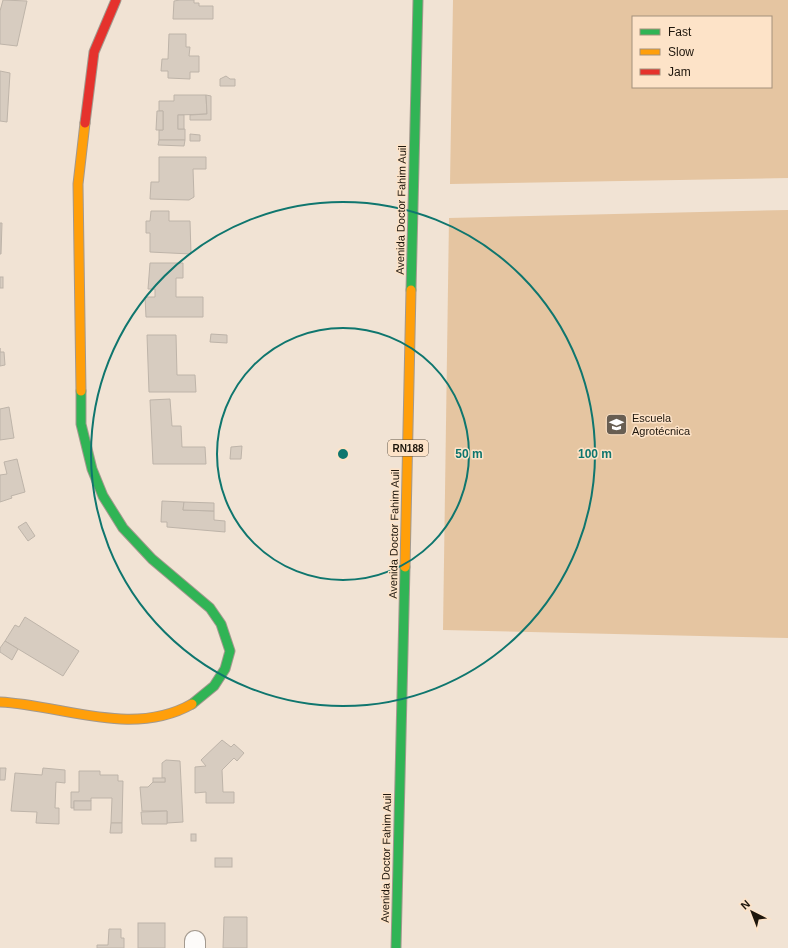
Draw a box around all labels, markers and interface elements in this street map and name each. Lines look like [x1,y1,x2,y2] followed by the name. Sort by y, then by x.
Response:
[632,16,772,88] legend
[668,25,692,39] text: Fast
[668,45,694,59] text: Slow
[668,65,691,79] text: Jam
[394,145,408,275] street label: Avenida Doctor Fahim Auil
[604,411,630,437] school or university icon: Escuela Agrotécnica
[632,412,691,437] place label: Escuela Agrotécnica
[388,440,428,456] road number: RN188
[336,447,350,461] centre of rings
[455,447,483,461] text: 50 m
[578,447,612,461] text: 100 m
[387,469,401,599] street label: Avenida Doctor Fahim Auil
[379,793,393,923] street label: Avenida Doctor Fahim Auil
[732,892,772,932] north arrow
[738,897,752,912] text: N

